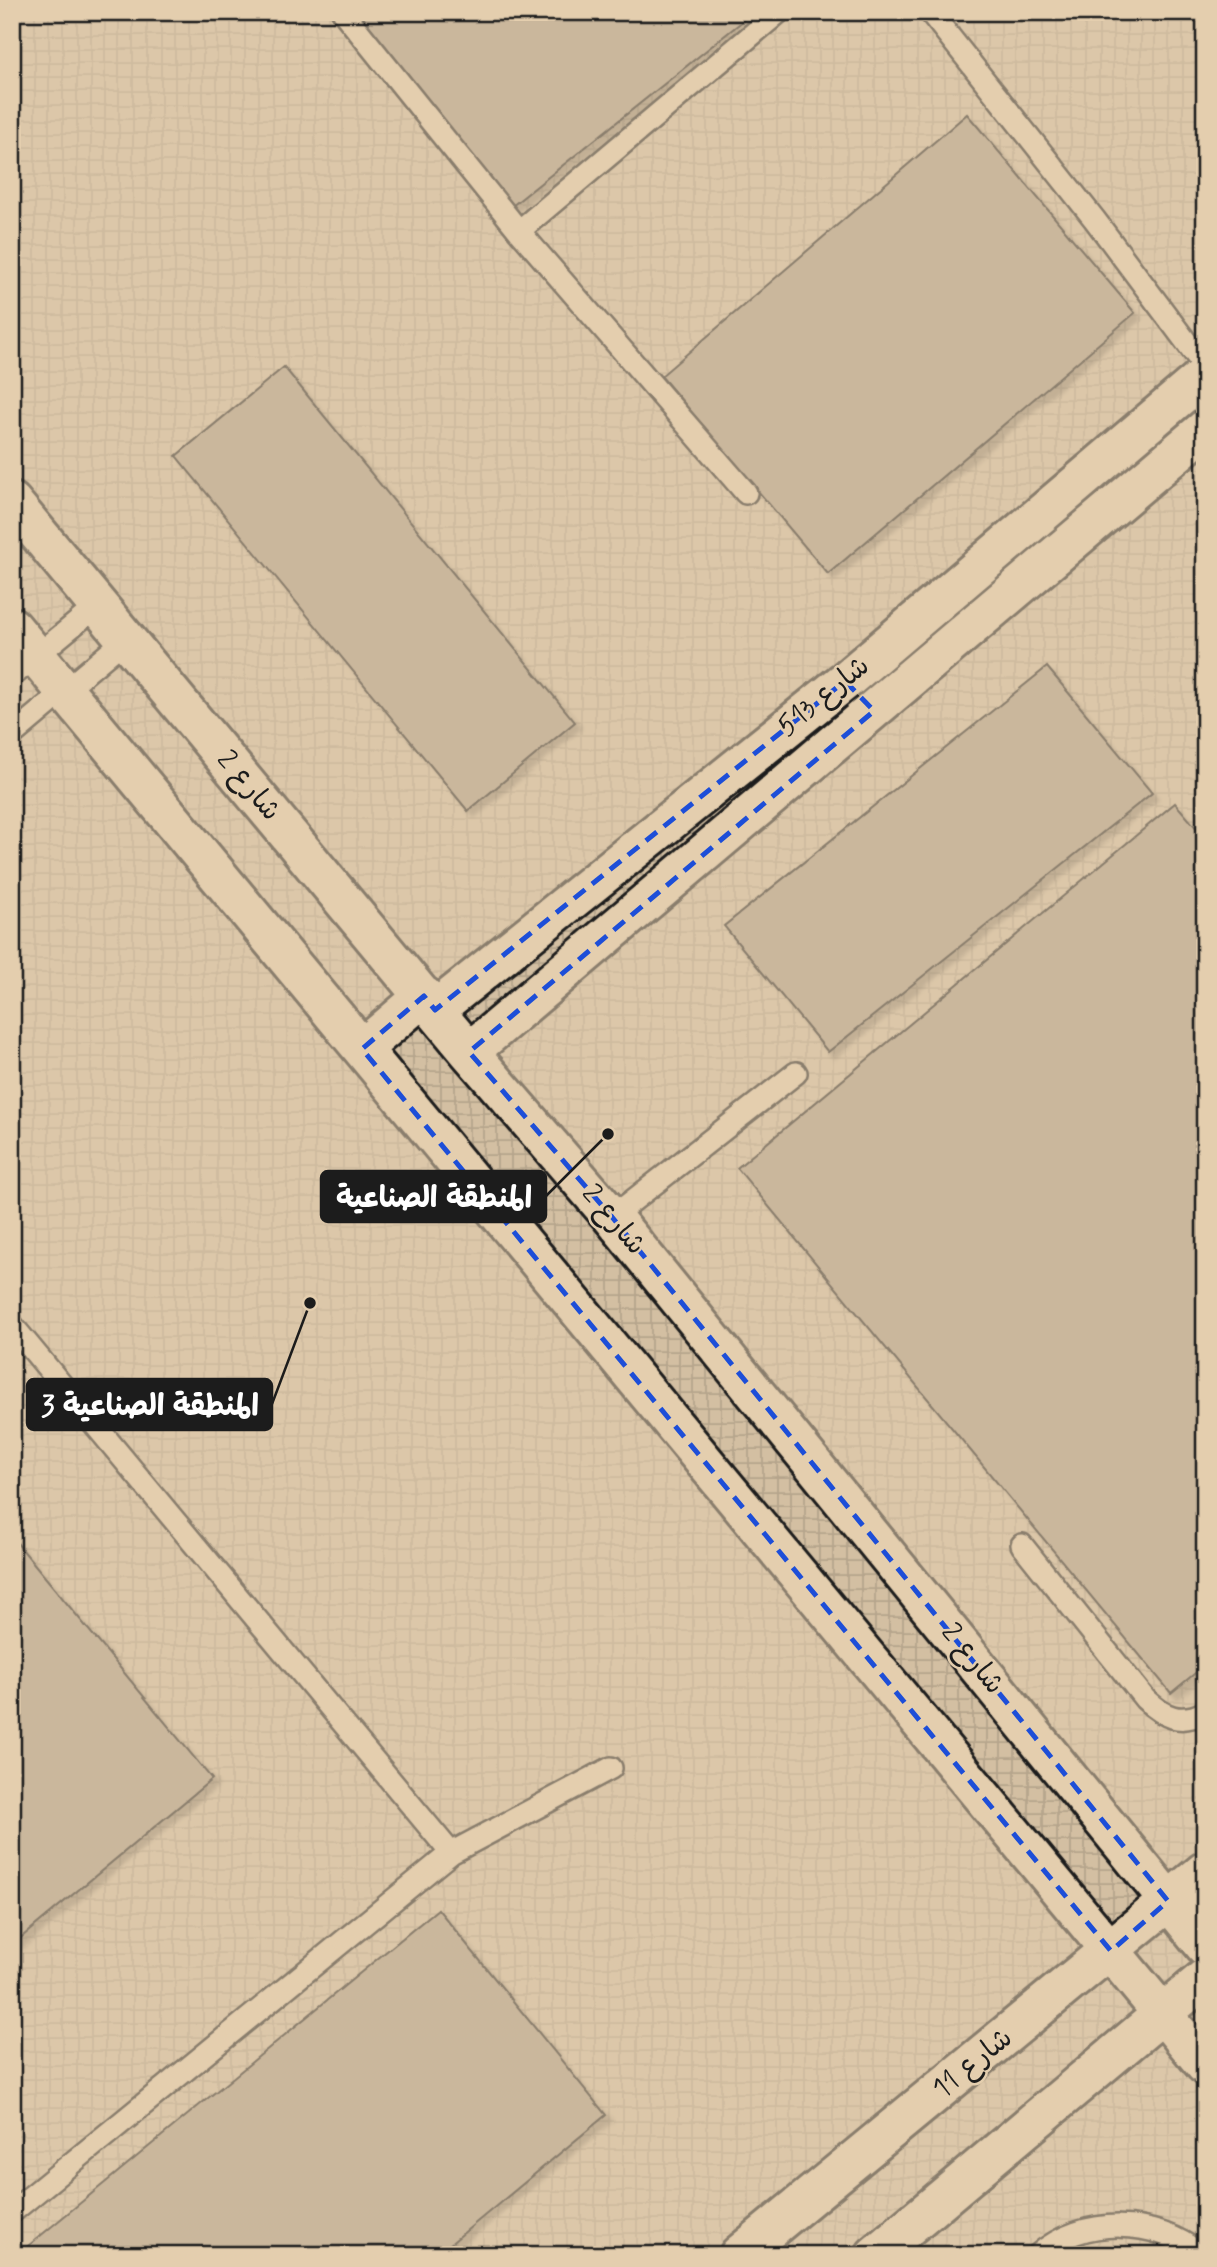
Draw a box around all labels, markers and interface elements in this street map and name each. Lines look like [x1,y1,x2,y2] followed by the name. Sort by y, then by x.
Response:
[770,649,878,745] street label: شارع 513
[208,743,288,829] street label: شارع 2
[321,1171,546,1222] callout: المنطقة الصناعية
[573,1177,653,1263] street label: شارع 2
[336,1179,532,1218] text: المنطقة الصناعية
[27,1379,272,1430] callout: المنطقة الصناعية 3
[41,1387,259,1426] text: المنطقة الصناعية 3
[932,1616,1012,1702] street label: شارع 2
[925,2020,1021,2108] street label: شارع 11

